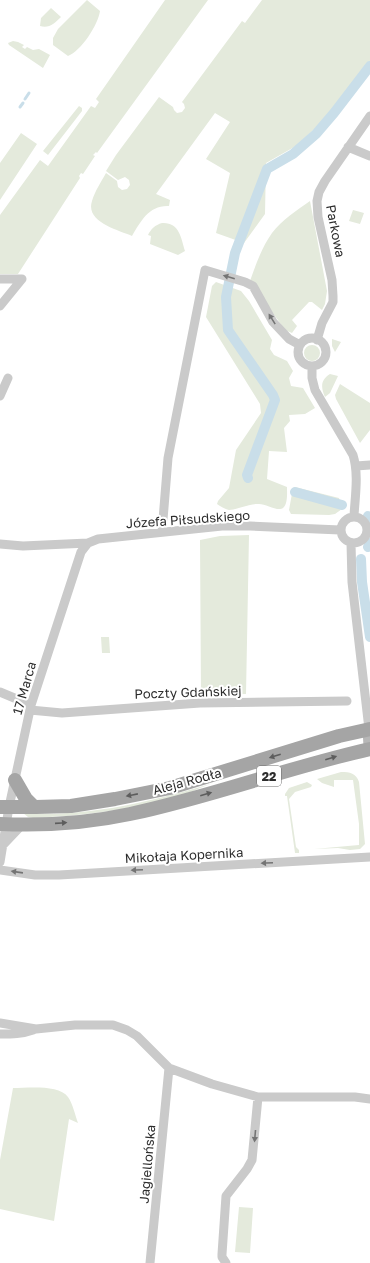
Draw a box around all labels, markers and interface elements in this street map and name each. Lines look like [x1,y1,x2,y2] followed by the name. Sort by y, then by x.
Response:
[323,203,349,259] street label: Parkowa
[223,274,235,280] one-way arrow
[269,313,276,325] one-way arrow
[125,507,251,531] street label: Józefa Piłsudskiego
[9,660,39,716] street label: 17 Marca
[134,682,242,702] street label: Poczty Gdańskiej
[268,753,280,759] one-way arrow
[325,755,337,761] one-way arrow
[151,764,223,798] street label: Aleja Rodła
[257,766,281,786] road number: 22
[200,791,212,797] one-way arrow
[126,793,138,799] one-way arrow
[55,820,67,827] one-way arrow
[124,844,244,866] street label: Mikołaja Kopernika
[261,859,273,866] one-way arrow
[131,867,143,874] one-way arrow
[11,869,24,875] one-way arrow
[136,1124,158,1204] street label: Jagiellońska
[251,1130,258,1142] one-way arrow

